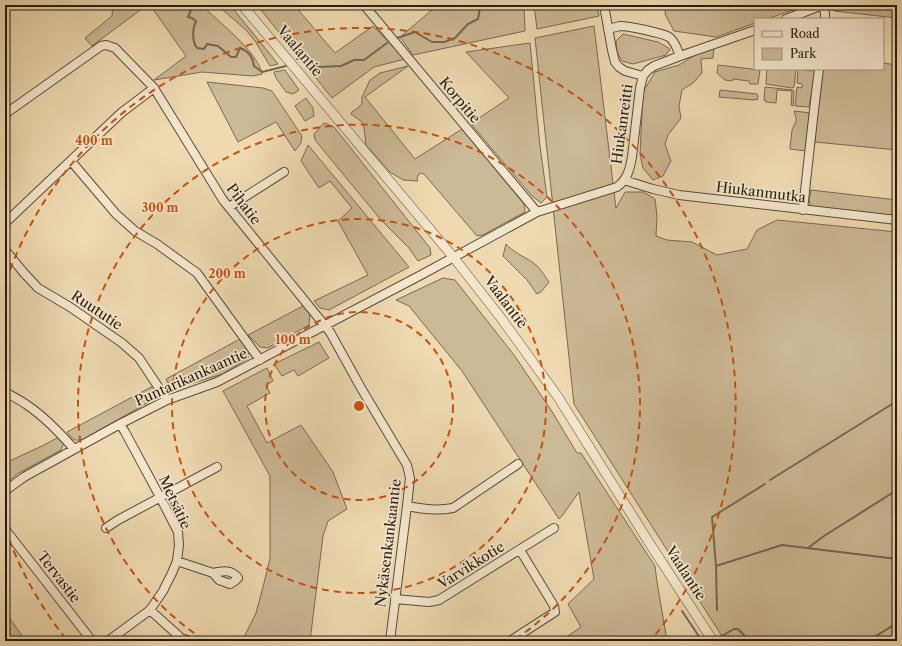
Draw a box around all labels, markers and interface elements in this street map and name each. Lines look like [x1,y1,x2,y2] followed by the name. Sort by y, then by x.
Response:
[754,18,884,70] legend
[273,21,327,80] street label: Vaalantie
[790,26,820,41] text: Road
[790,46,817,61] text: Park
[435,73,485,127] street label: Korpitie
[607,83,637,165] street label: Hiukanreitti
[75,133,113,148] text: 400 m
[715,178,808,207] street label: Hiukanmutka
[223,180,265,228] street label: Pihatie
[141,200,179,215] text: 300 m
[208,266,246,281] text: 200 m
[480,271,532,332] street label: Vaalantie
[68,286,126,334] street label: Ruututie
[275,332,311,347] text: 100 m
[132,344,250,410] street label: Puntarikankaantie
[352,399,366,413] centre of rings
[155,472,195,532] street label: Metsätie
[371,478,405,608] street label: Nykäsenkankaantie
[433,537,508,593] street label: Varvikkotie
[661,542,710,604] street label: Vaalantie
[33,548,85,607] street label: Tervastie

